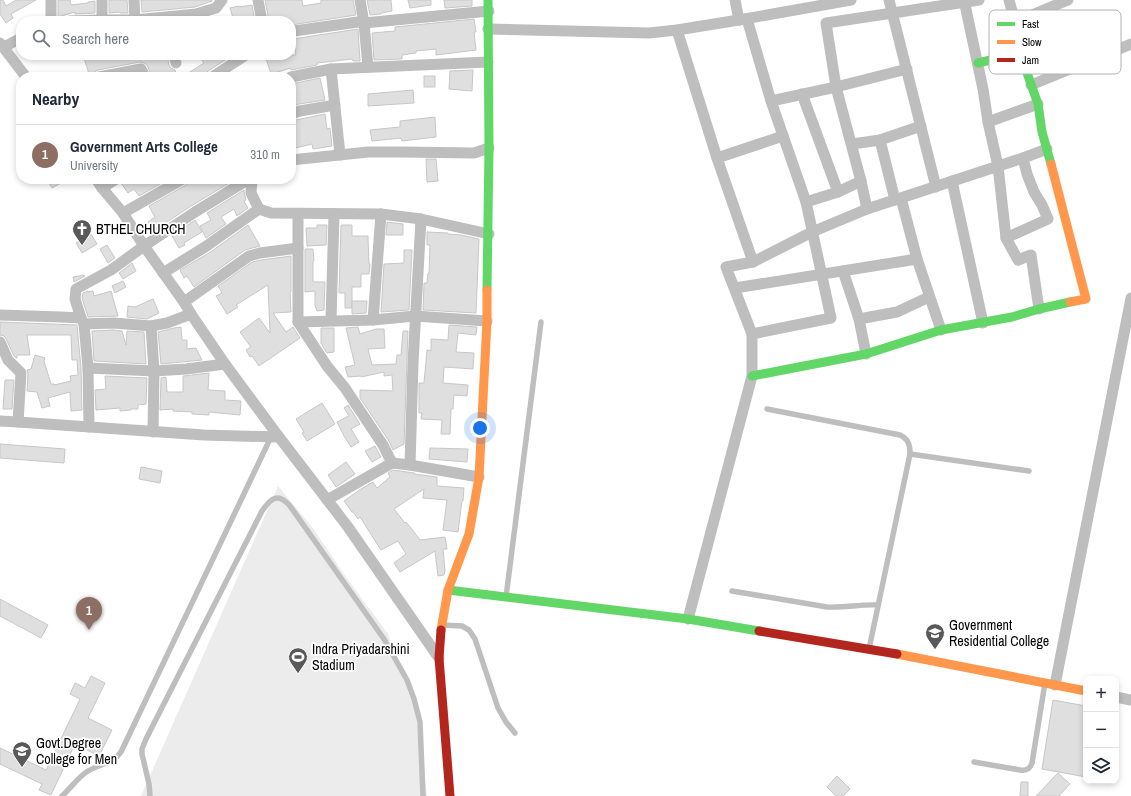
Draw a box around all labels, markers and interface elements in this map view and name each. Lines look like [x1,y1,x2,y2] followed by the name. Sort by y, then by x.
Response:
[989,10,1121,74] legend
[16,16,296,60] search box
[1022,17,1040,31] text: Fast
[30,27,52,49] icon: search
[62,28,129,49] text: Search here
[1022,35,1042,49] text: Slow
[1022,53,1039,67] text: Jam
[32,87,79,110] text: Nearby
[70,136,218,157] text: Government Arts College
[42,146,48,163] text: 1
[250,146,280,163] text: 310 m
[70,157,118,174] text: University
[71,218,93,246] church icon: BTHEL CHURCH
[96,220,186,238] place label: BTHEL CHURCH
[470,418,490,438] your location
[76,597,102,630] pin: 1
[949,616,1049,650] place label: Government Residential College
[924,622,946,650] school or university icon: Government Residential College
[312,640,410,674] place label: Indra Priyadarshini Stadium
[287,646,309,674] sports icon: Indra Priyadarshini Stadium
[1083,676,1119,784] map controls
[1083,676,1119,712] button: +
[1083,712,1119,748] button: −
[36,734,117,768] place label: Govt.Degree College for Men
[11,740,33,768] school or university icon: Govt.Degree College for Men
[1083,748,1119,784] button: layers

